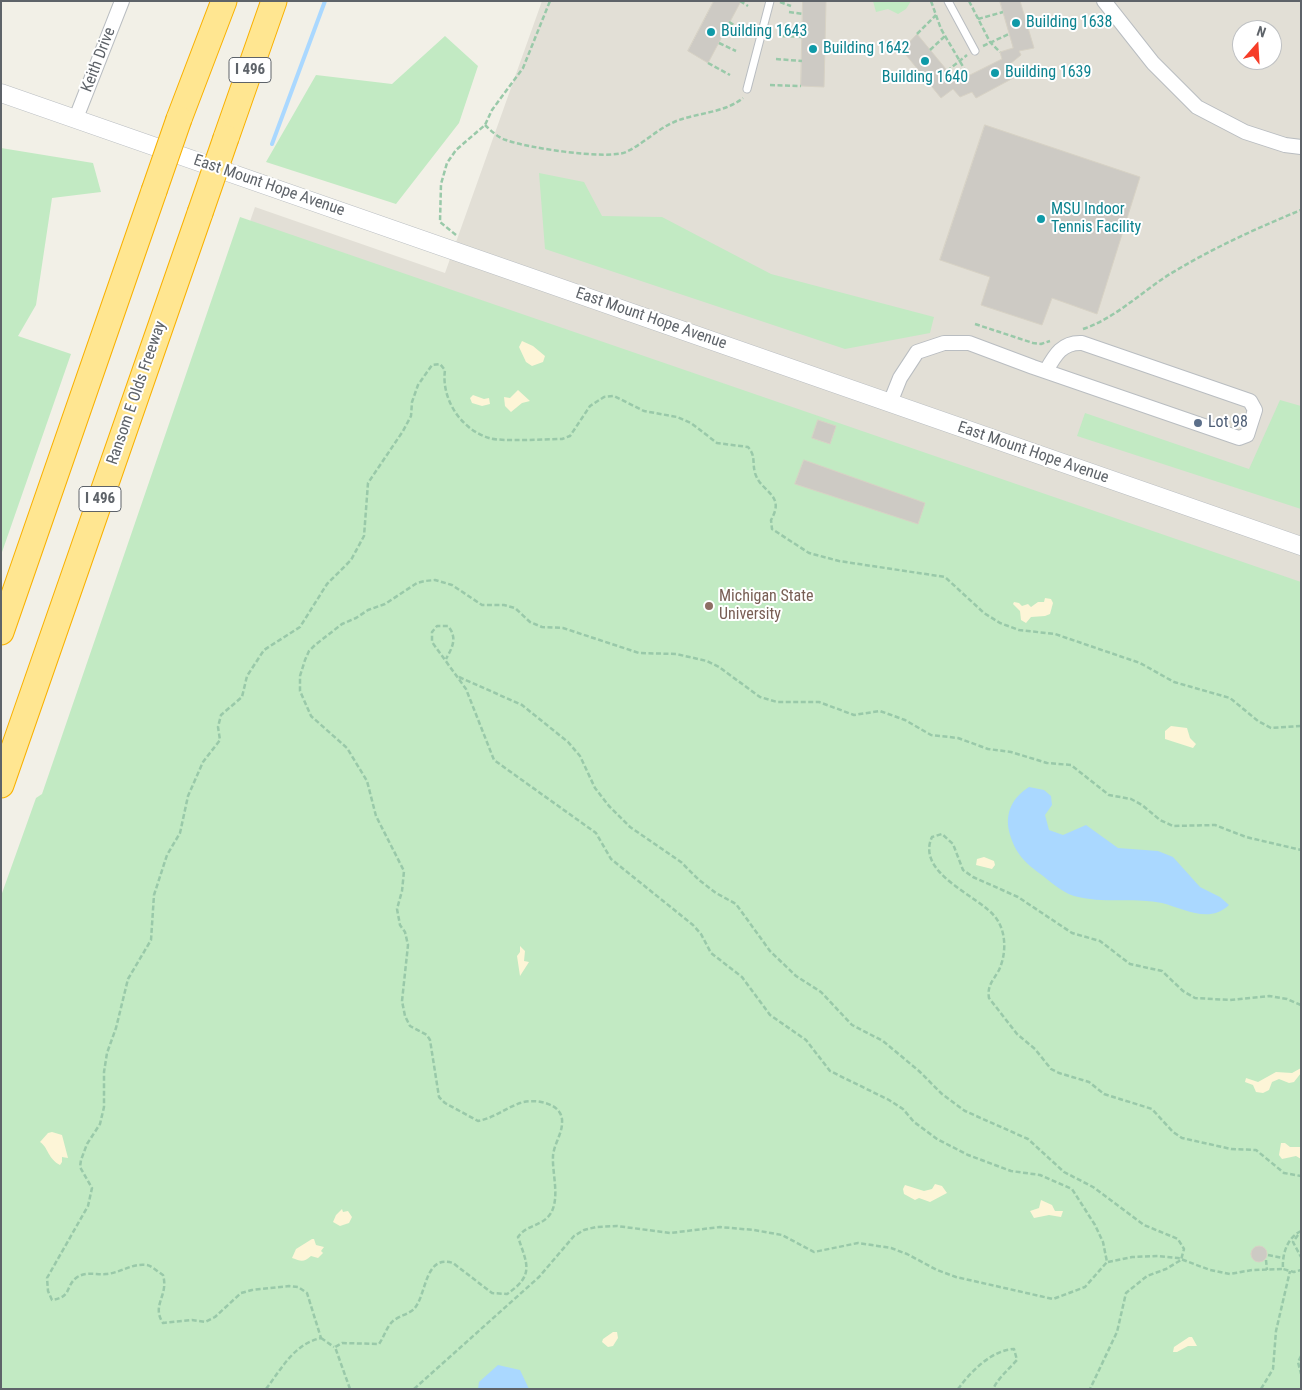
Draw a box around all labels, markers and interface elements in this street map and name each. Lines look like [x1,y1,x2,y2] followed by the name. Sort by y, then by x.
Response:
[1026,13,1112,33] place label: Building 1638
[1010,17,1022,29] marker: Building 1638
[1232,20,1282,70] north arrow
[721,22,807,42] place label: Building 1643
[1255,23,1268,41] text: N
[78,25,120,95] street label: Keith Drive
[705,26,717,38] marker: Building 1643
[823,39,909,59] place label: Building 1642
[807,43,819,55] marker: Building 1642
[919,55,931,67] marker: Building 1640
[229,58,271,82] road number: I 496
[1005,63,1091,83] place label: Building 1639
[989,67,1001,79] marker: Building 1639
[882,68,968,88] place label: Building 1640
[191,151,347,221] street label: East Mount Hope Avenue
[1051,200,1141,238] place label: MSU Indoor Tennis Facility
[1035,213,1047,225] marker: MSU Indoor Tennis Facility
[573,284,729,354] street label: East Mount Hope Avenue
[103,319,171,467] street label: Ransom E Olds Freeway
[1208,413,1248,433] place label: Lot 98
[1192,417,1204,429] marker: Lot 98
[955,418,1111,488] street label: East Mount Hope Avenue
[79,486,121,512] road number: I 496
[719,587,813,625] place label: Michigan State University
[703,600,715,612] marker: Michigan State University

